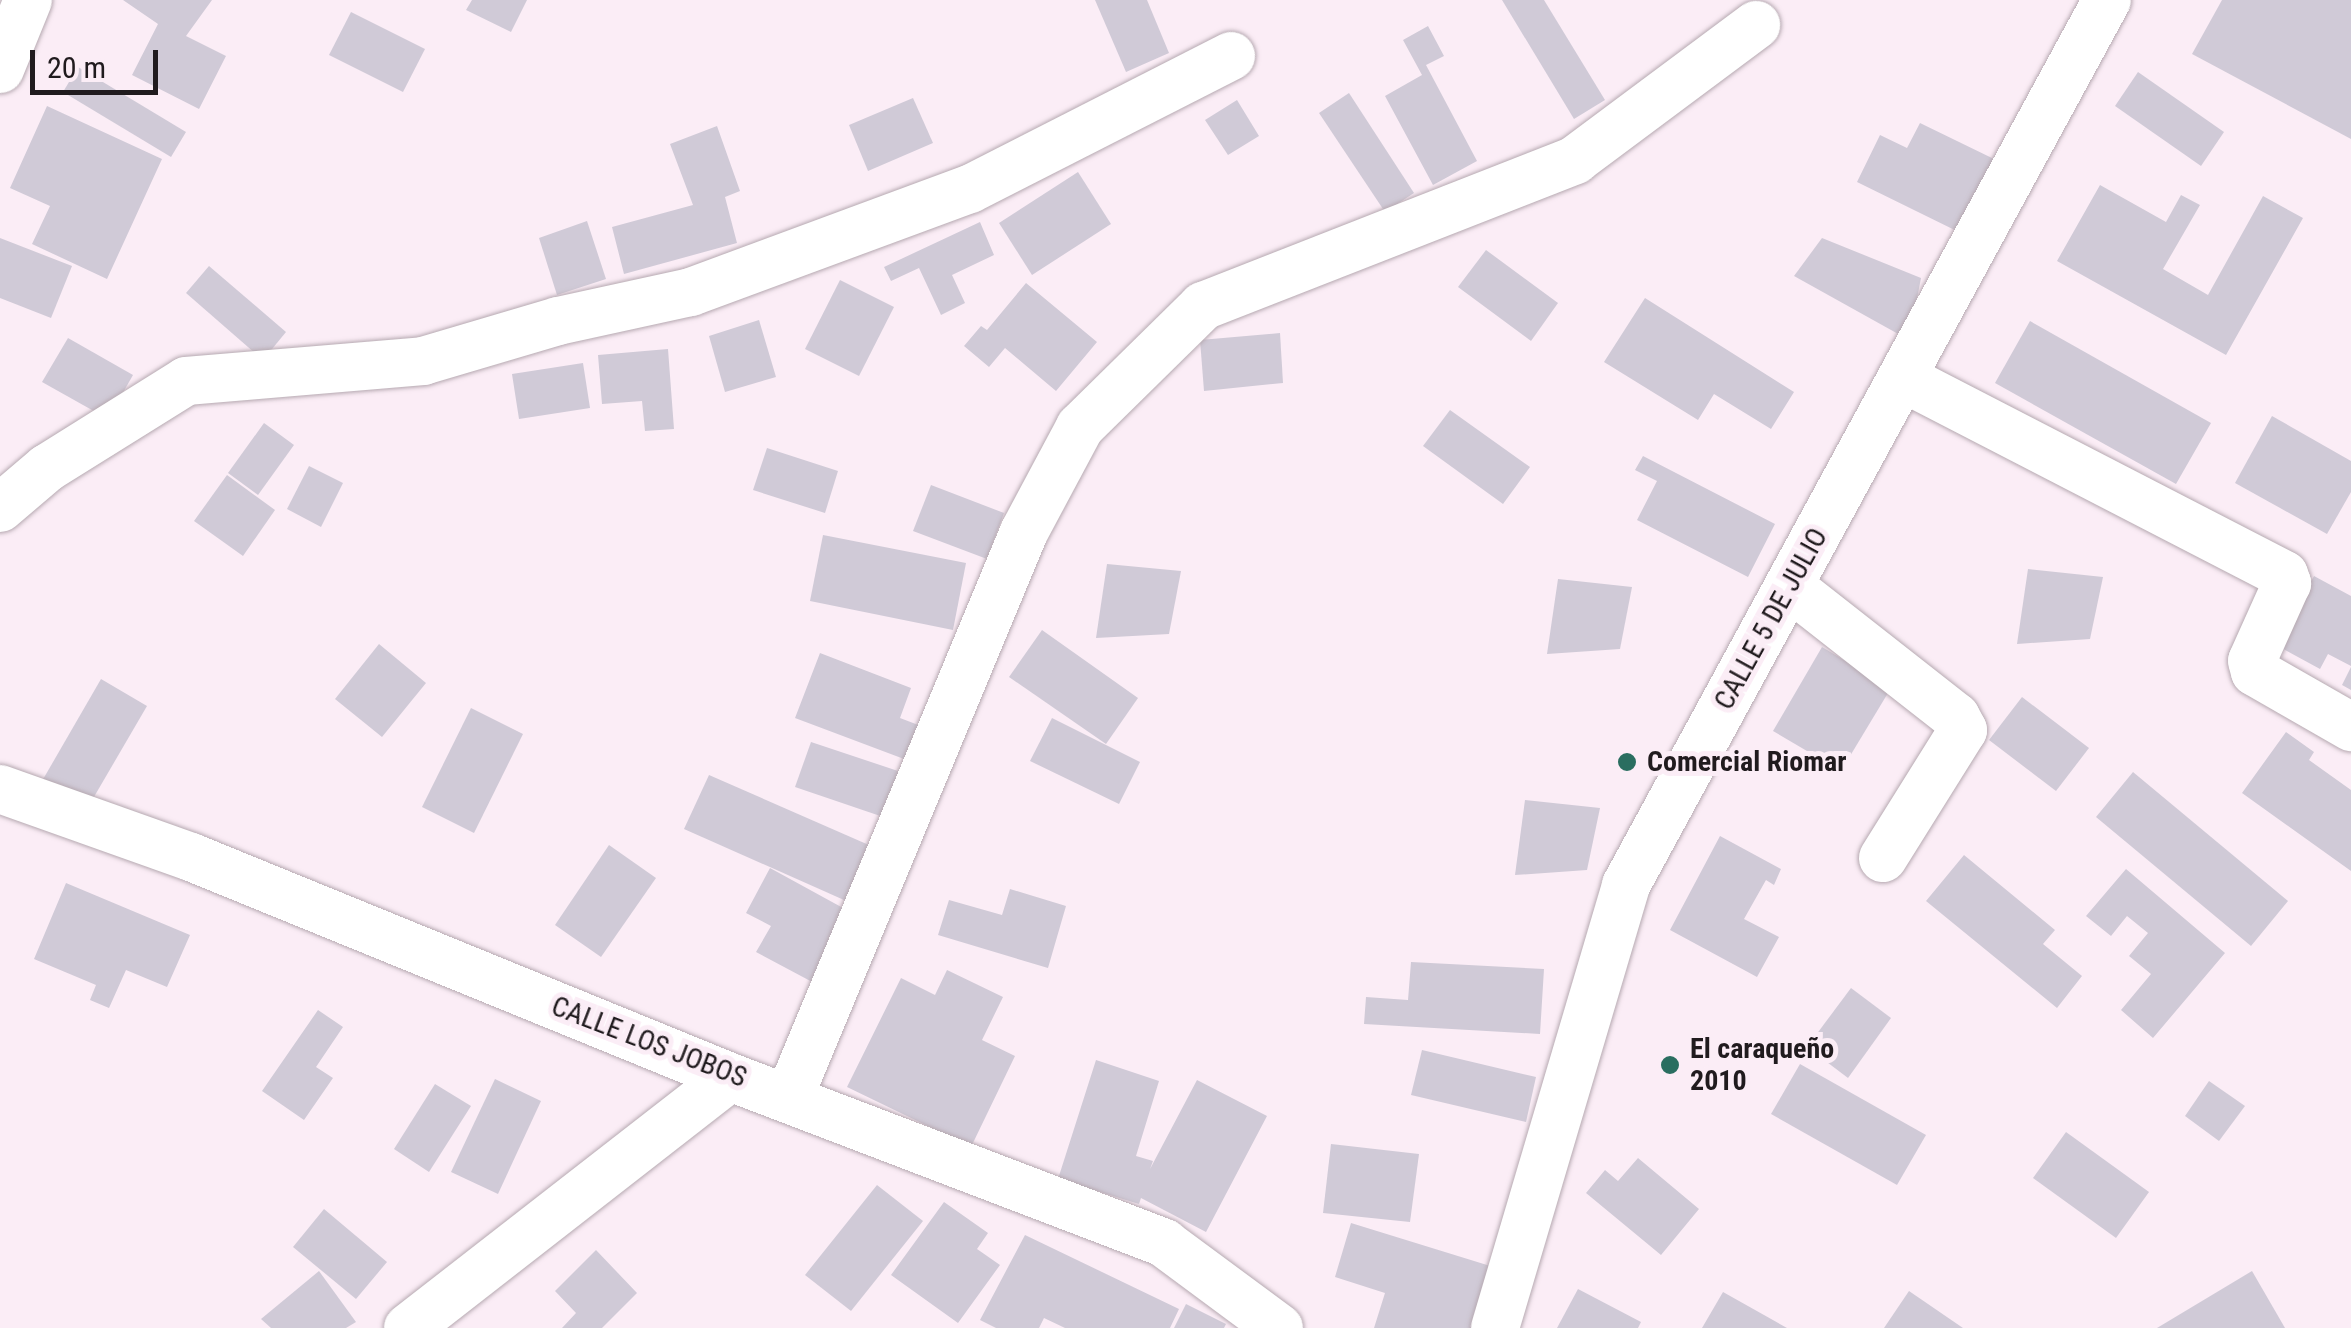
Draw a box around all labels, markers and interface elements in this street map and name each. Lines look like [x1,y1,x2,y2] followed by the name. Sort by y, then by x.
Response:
[35,30,162,92] scale bar
[47,50,106,85] text: 20 m
[1707,523,1835,715] street label: CALLE 5 DE JULIO
[1647,745,1846,779] place label: Comercial Riomar
[1616,751,1638,773] marker: Comercial Riomar
[547,989,751,1095] street label: CALLE LOS JOBOS
[1690,1032,1834,1098] place label: El caraqueño 2010
[1659,1054,1681,1076] marker: El caraqueño 2010

